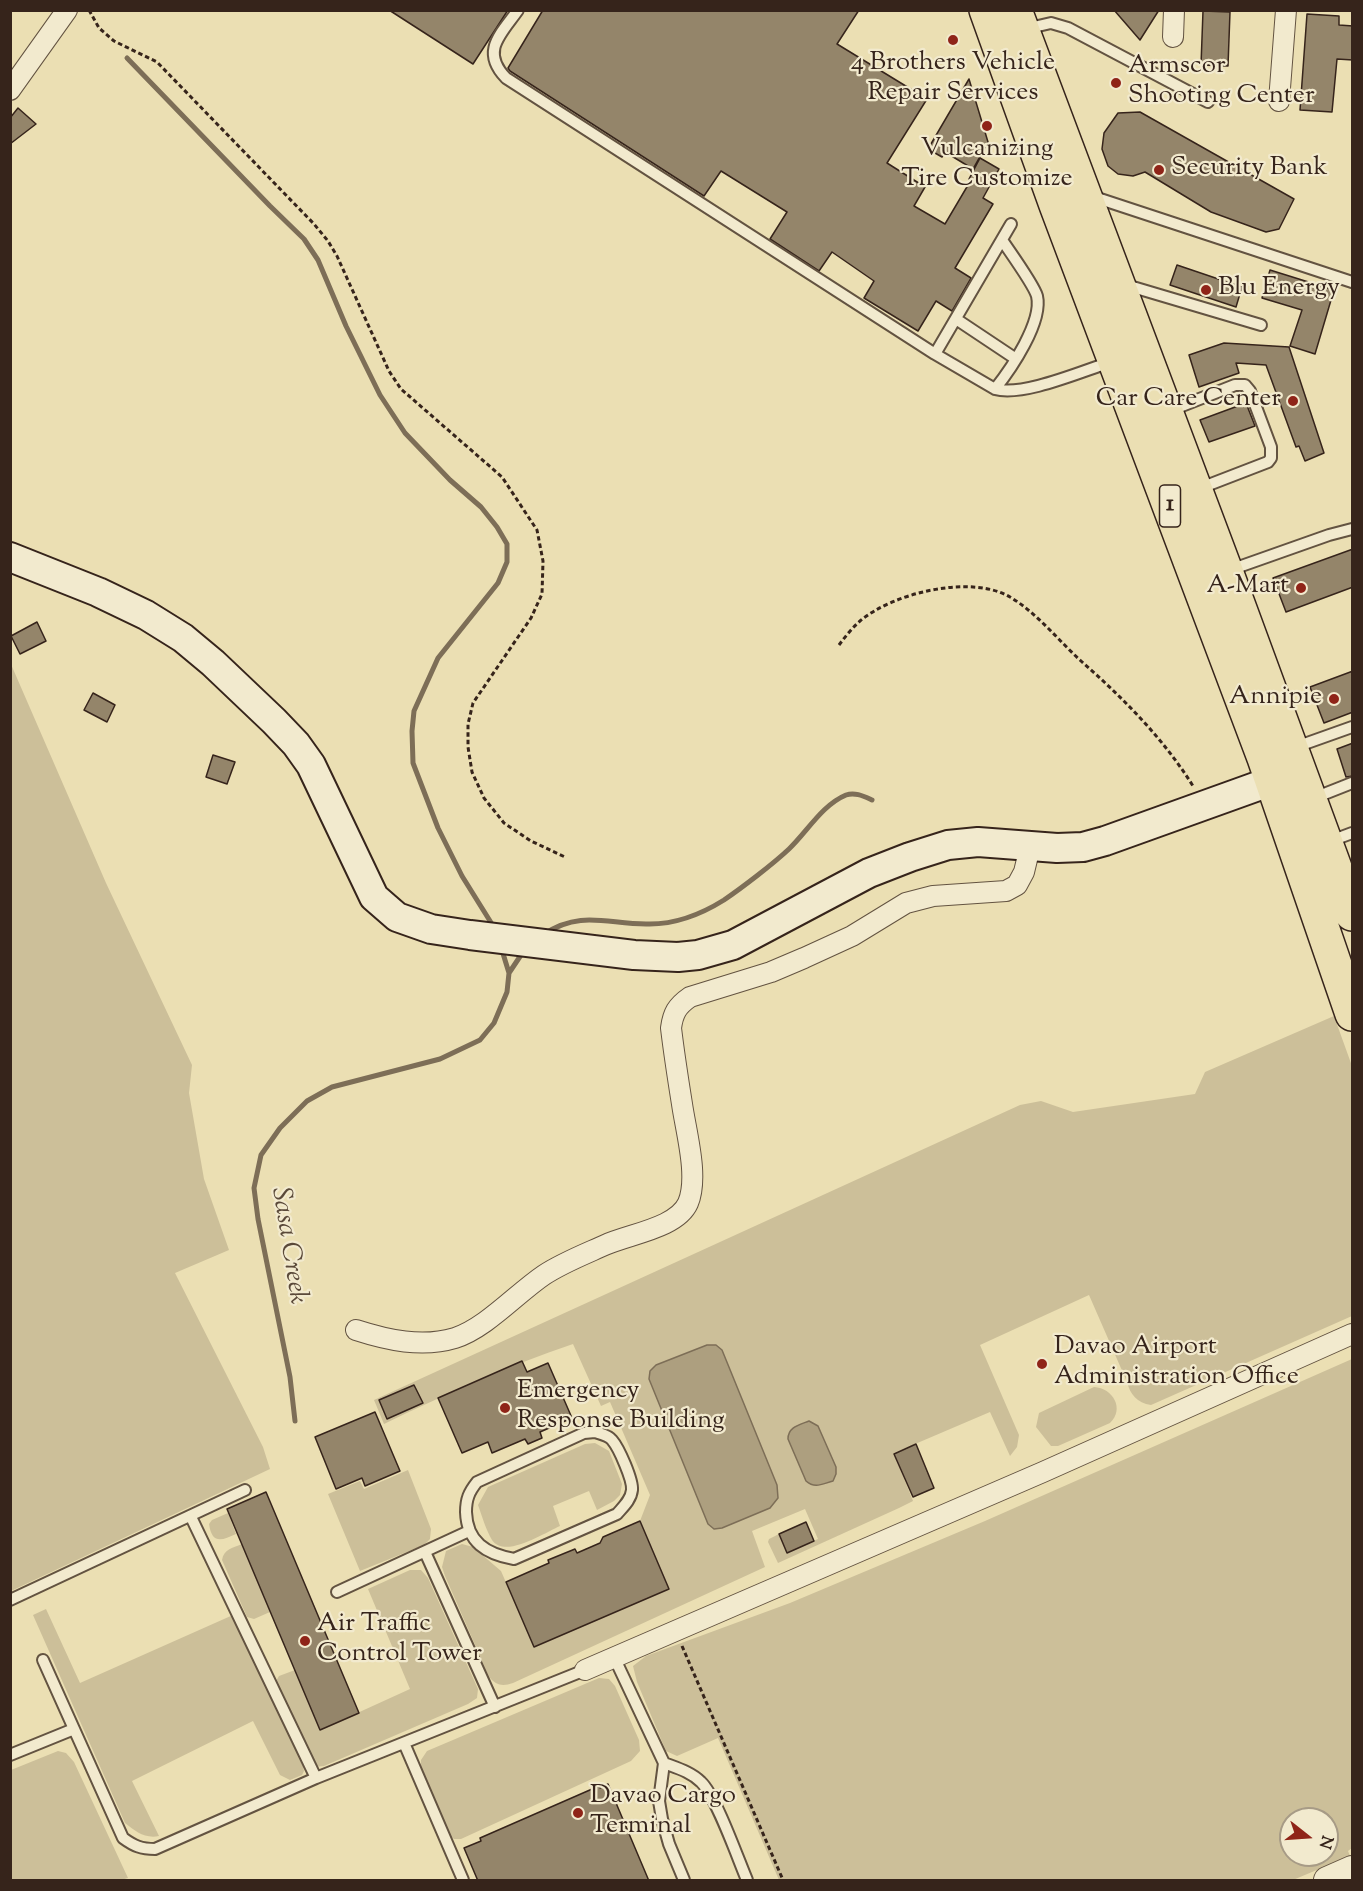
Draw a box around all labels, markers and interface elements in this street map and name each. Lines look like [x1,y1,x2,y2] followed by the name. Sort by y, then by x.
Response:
[946,33,960,47] marker: 4 Brothers Vehicle Repair Services
[851,49,1055,110] place label: 4 Brothers Vehicle Repair Services
[1128,52,1315,113] place label: Armscor Shooting Center
[1109,76,1123,90] marker: Armscor Shooting Center
[980,119,994,133] marker: Vulcanizing Tire Customize
[901,135,1073,196] place label: Vulcanizing Tire Customize
[1171,154,1328,186] place label: Security Bank
[1152,163,1166,177] marker: Security Bank
[1218,274,1340,306] place label: Blu Energy
[1199,283,1213,297] marker: Blu Energy
[1096,385,1281,417] place label: Car Care Center
[1286,394,1300,408] marker: Car Care Center
[1160,485,1180,527] road number: 1
[1207,572,1289,604] place label: A-Mart
[1294,581,1308,595] marker: A-Mart
[1229,683,1322,715] place label: Annipie
[1327,692,1341,706] marker: Annipie
[262,1185,312,1307] water label: Sasa Creek
[1054,1333,1299,1394] place label: Davao Airport Administration Office
[1035,1357,1049,1371] marker: Davao Airport Administration Office
[517,1377,725,1438] place label: Emergency Response Building
[498,1401,512,1415] marker: Emergency Response Building
[317,1610,482,1672] place label: Air Traffic Control Tower
[298,1634,312,1648] marker: Air Traffic Control Tower
[590,1782,736,1844] place label: Davao Cargo Terminal
[571,1806,585,1820] marker: Davao Cargo Terminal
[1279,1807,1339,1867] north arrow
[1312,1832,1338,1851] text: N

